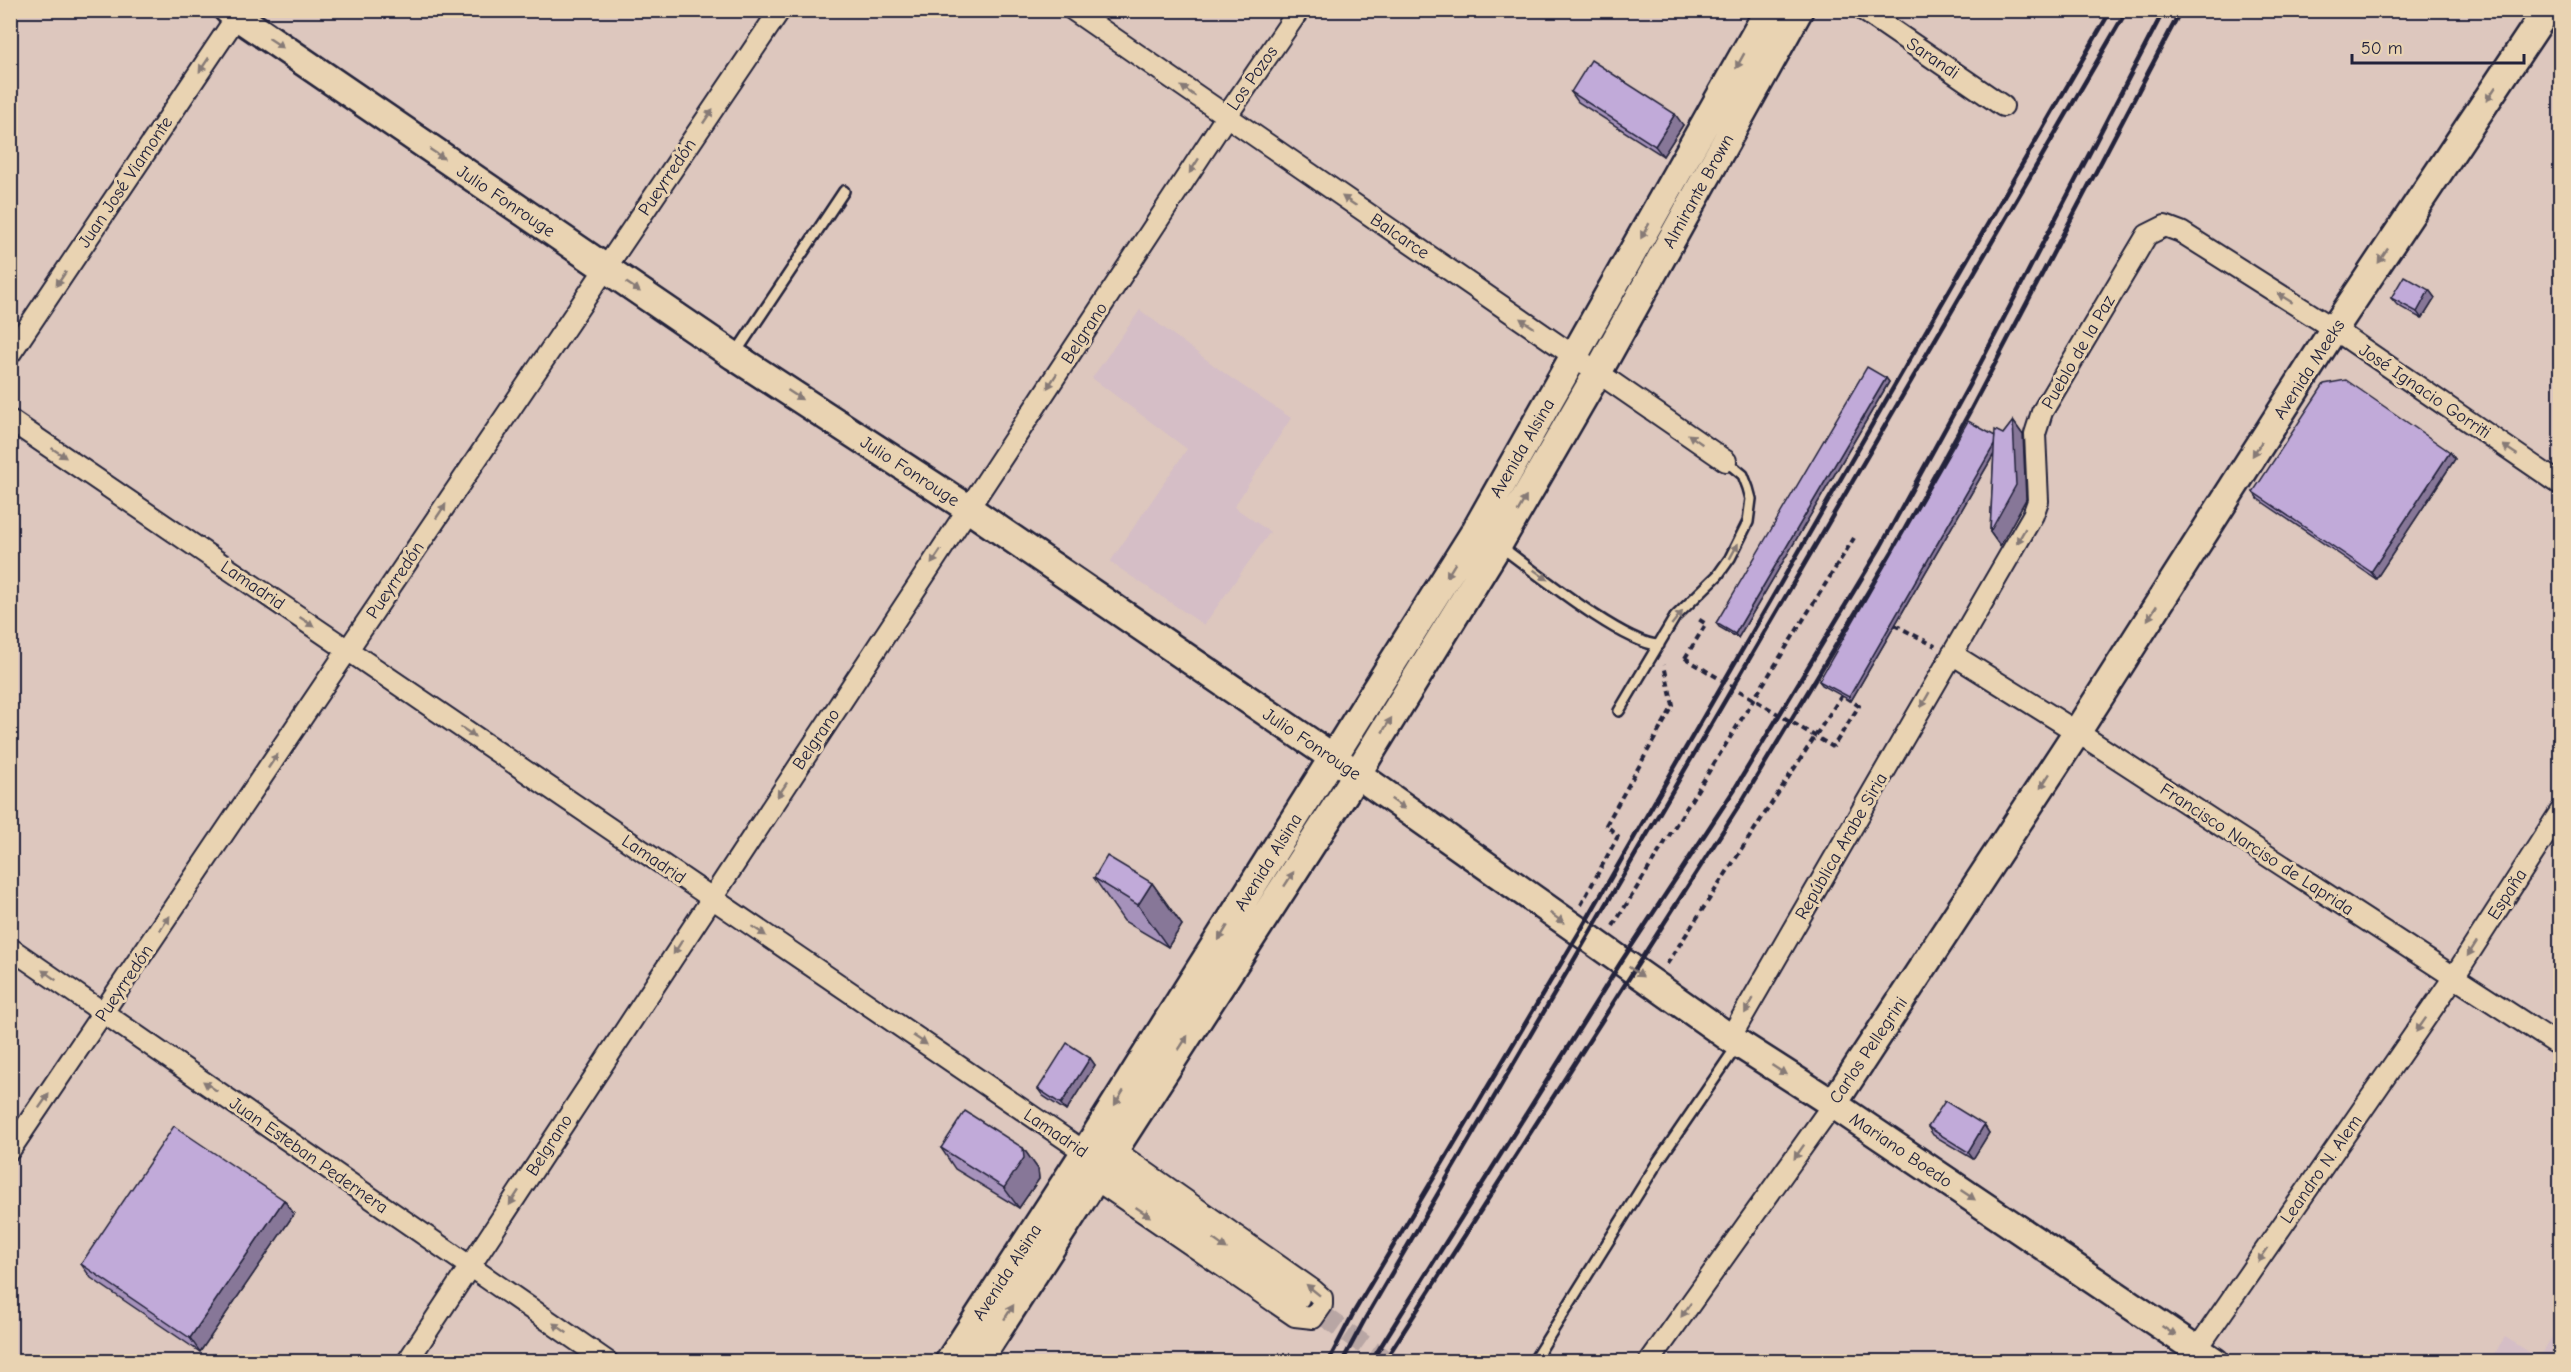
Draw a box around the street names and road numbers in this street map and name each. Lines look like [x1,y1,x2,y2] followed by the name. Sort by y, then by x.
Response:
[1902,33,1963,84] street label: Sarandi
[1223,42,1282,115] street label: Los Pozos
[74,113,177,252] street label: Juan José Viamonte
[1658,131,1738,252] street label: Almirante Brown
[634,135,701,220] street label: Pueyrredón
[453,161,559,242] street label: Julio Fonrouge
[1366,209,1433,264] street label: Balcarce
[2037,292,2120,413] street label: Pueblo de la Paz
[1057,299,1112,368] street label: Belgrano
[2269,315,2349,423] street label: Avenida Meeks
[2355,340,2495,443] street label: José Ignacio Gorriti
[1486,395,1559,501] street label: Avenida Alsina
[856,432,963,511] street label: Julio Fonrouge
[362,538,429,623] street label: Pueyrredón
[217,556,289,614] street label: Lamadrid
[1259,704,1365,785] street label: Julio Fonrouge
[788,705,844,774] street label: Belgrano
[1791,769,1892,923] street label: República Arabe Siria
[2156,779,2357,920] street label: Francisco Narciso de Laprida
[1230,810,1307,915] street label: Avenida Alsina
[618,830,690,888] street label: Lamadrid
[2483,865,2532,924] street label: España
[91,941,158,1026] street label: Pueyrredón
[1825,993,1912,1108] street label: Carlos Pellegrini
[225,1093,392,1218] street label: Juan Esteban Pedernera
[1020,1104,1092,1162] street label: Lamadrid
[1845,1108,1956,1192] street label: Mariano Boedo
[522,1111,577,1180] street label: Belgrano
[2276,1111,2367,1228] street label: Leandro N. Alem
[968,1220,1046,1324] street label: Avenida Alsina

